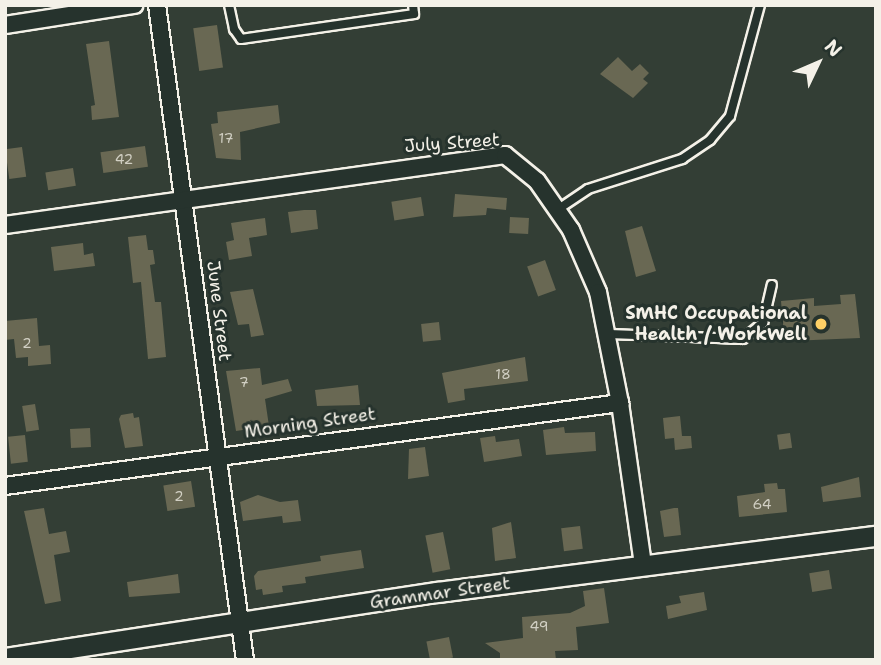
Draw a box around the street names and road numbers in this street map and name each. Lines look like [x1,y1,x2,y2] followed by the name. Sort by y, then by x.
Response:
[404,129,500,157] street label: July Street
[202,259,236,363] street label: June Street
[243,403,377,443] street label: Morning Street
[368,572,512,614] street label: Grammar Street

